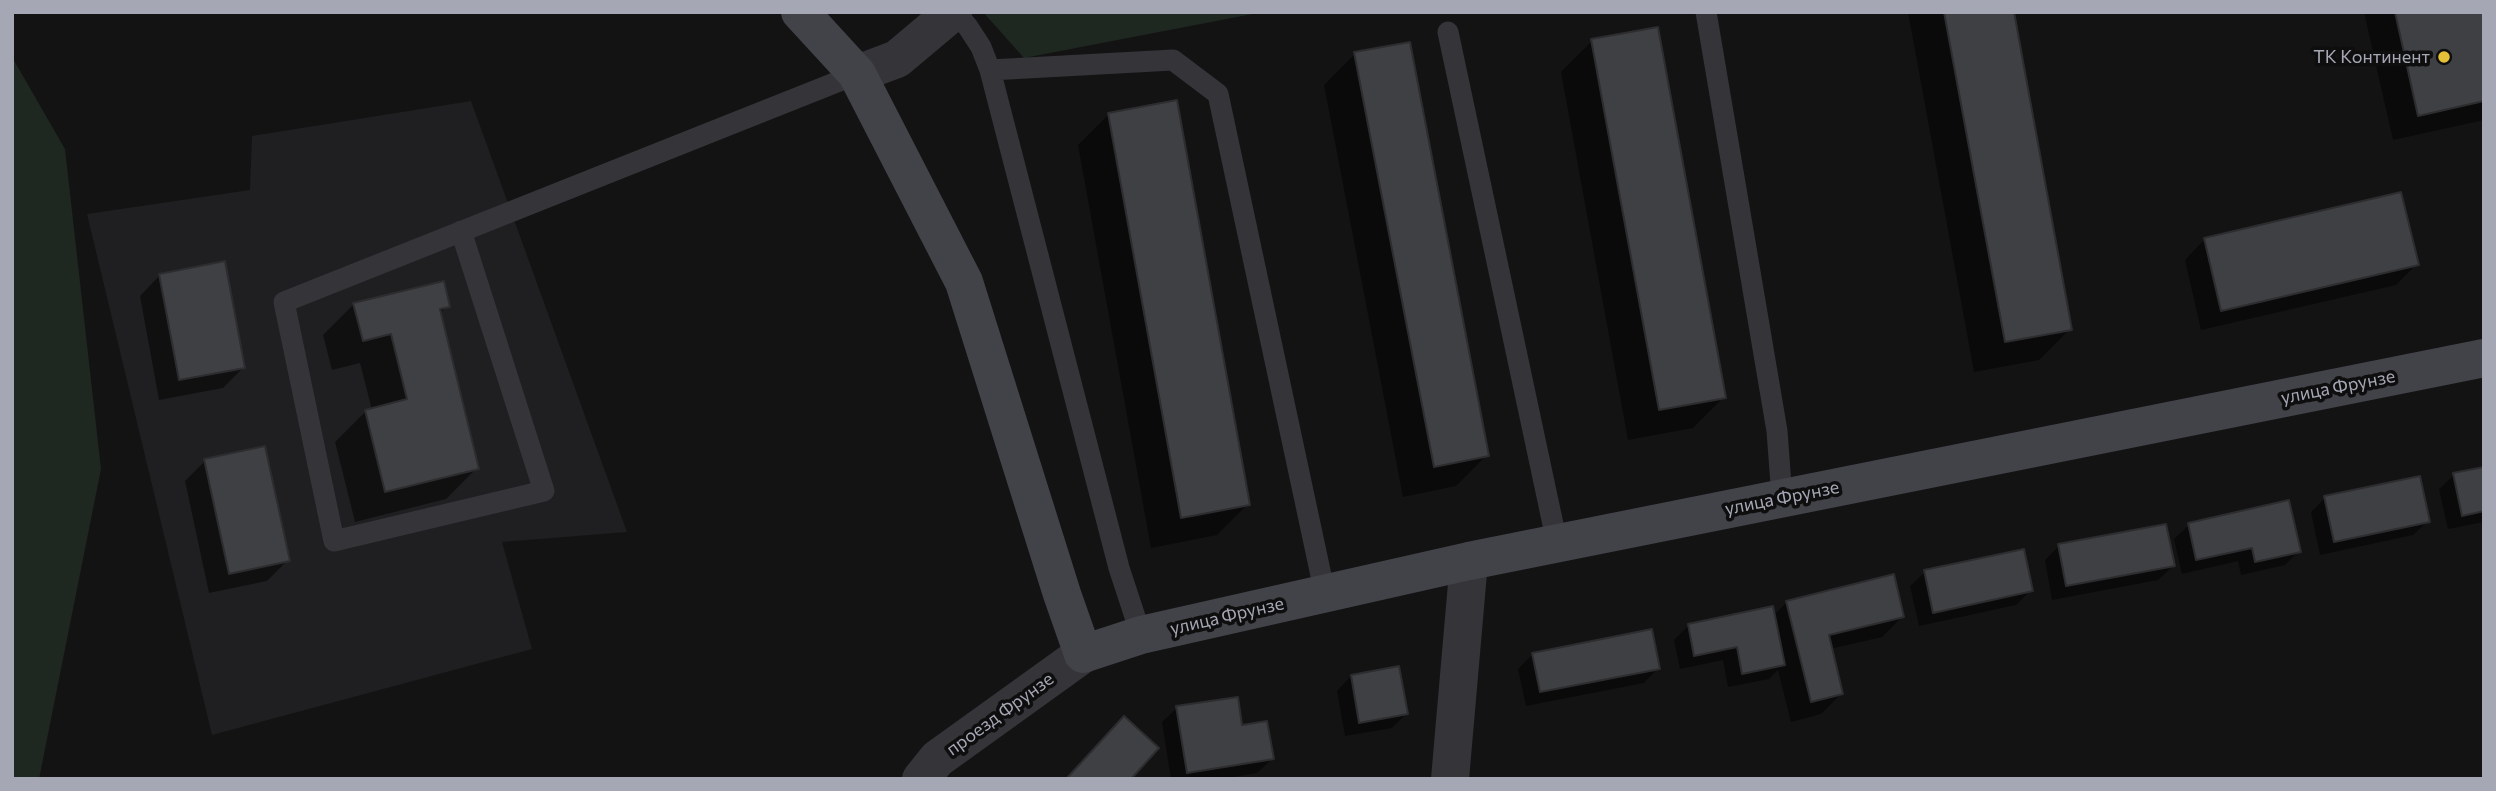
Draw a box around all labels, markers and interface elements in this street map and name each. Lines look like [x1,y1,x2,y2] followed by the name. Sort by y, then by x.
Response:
[2313,46,2430,68] place label: ТК Континент
[2436,49,2452,65] marker: ТК Континент
[2279,365,2397,409] street label: улица Фрунзе
[1723,476,1841,520] street label: улица Фрунзе
[1168,592,1286,640] street label: улица Фрунзе
[942,668,1058,760] street label: проезд Фрунзе

